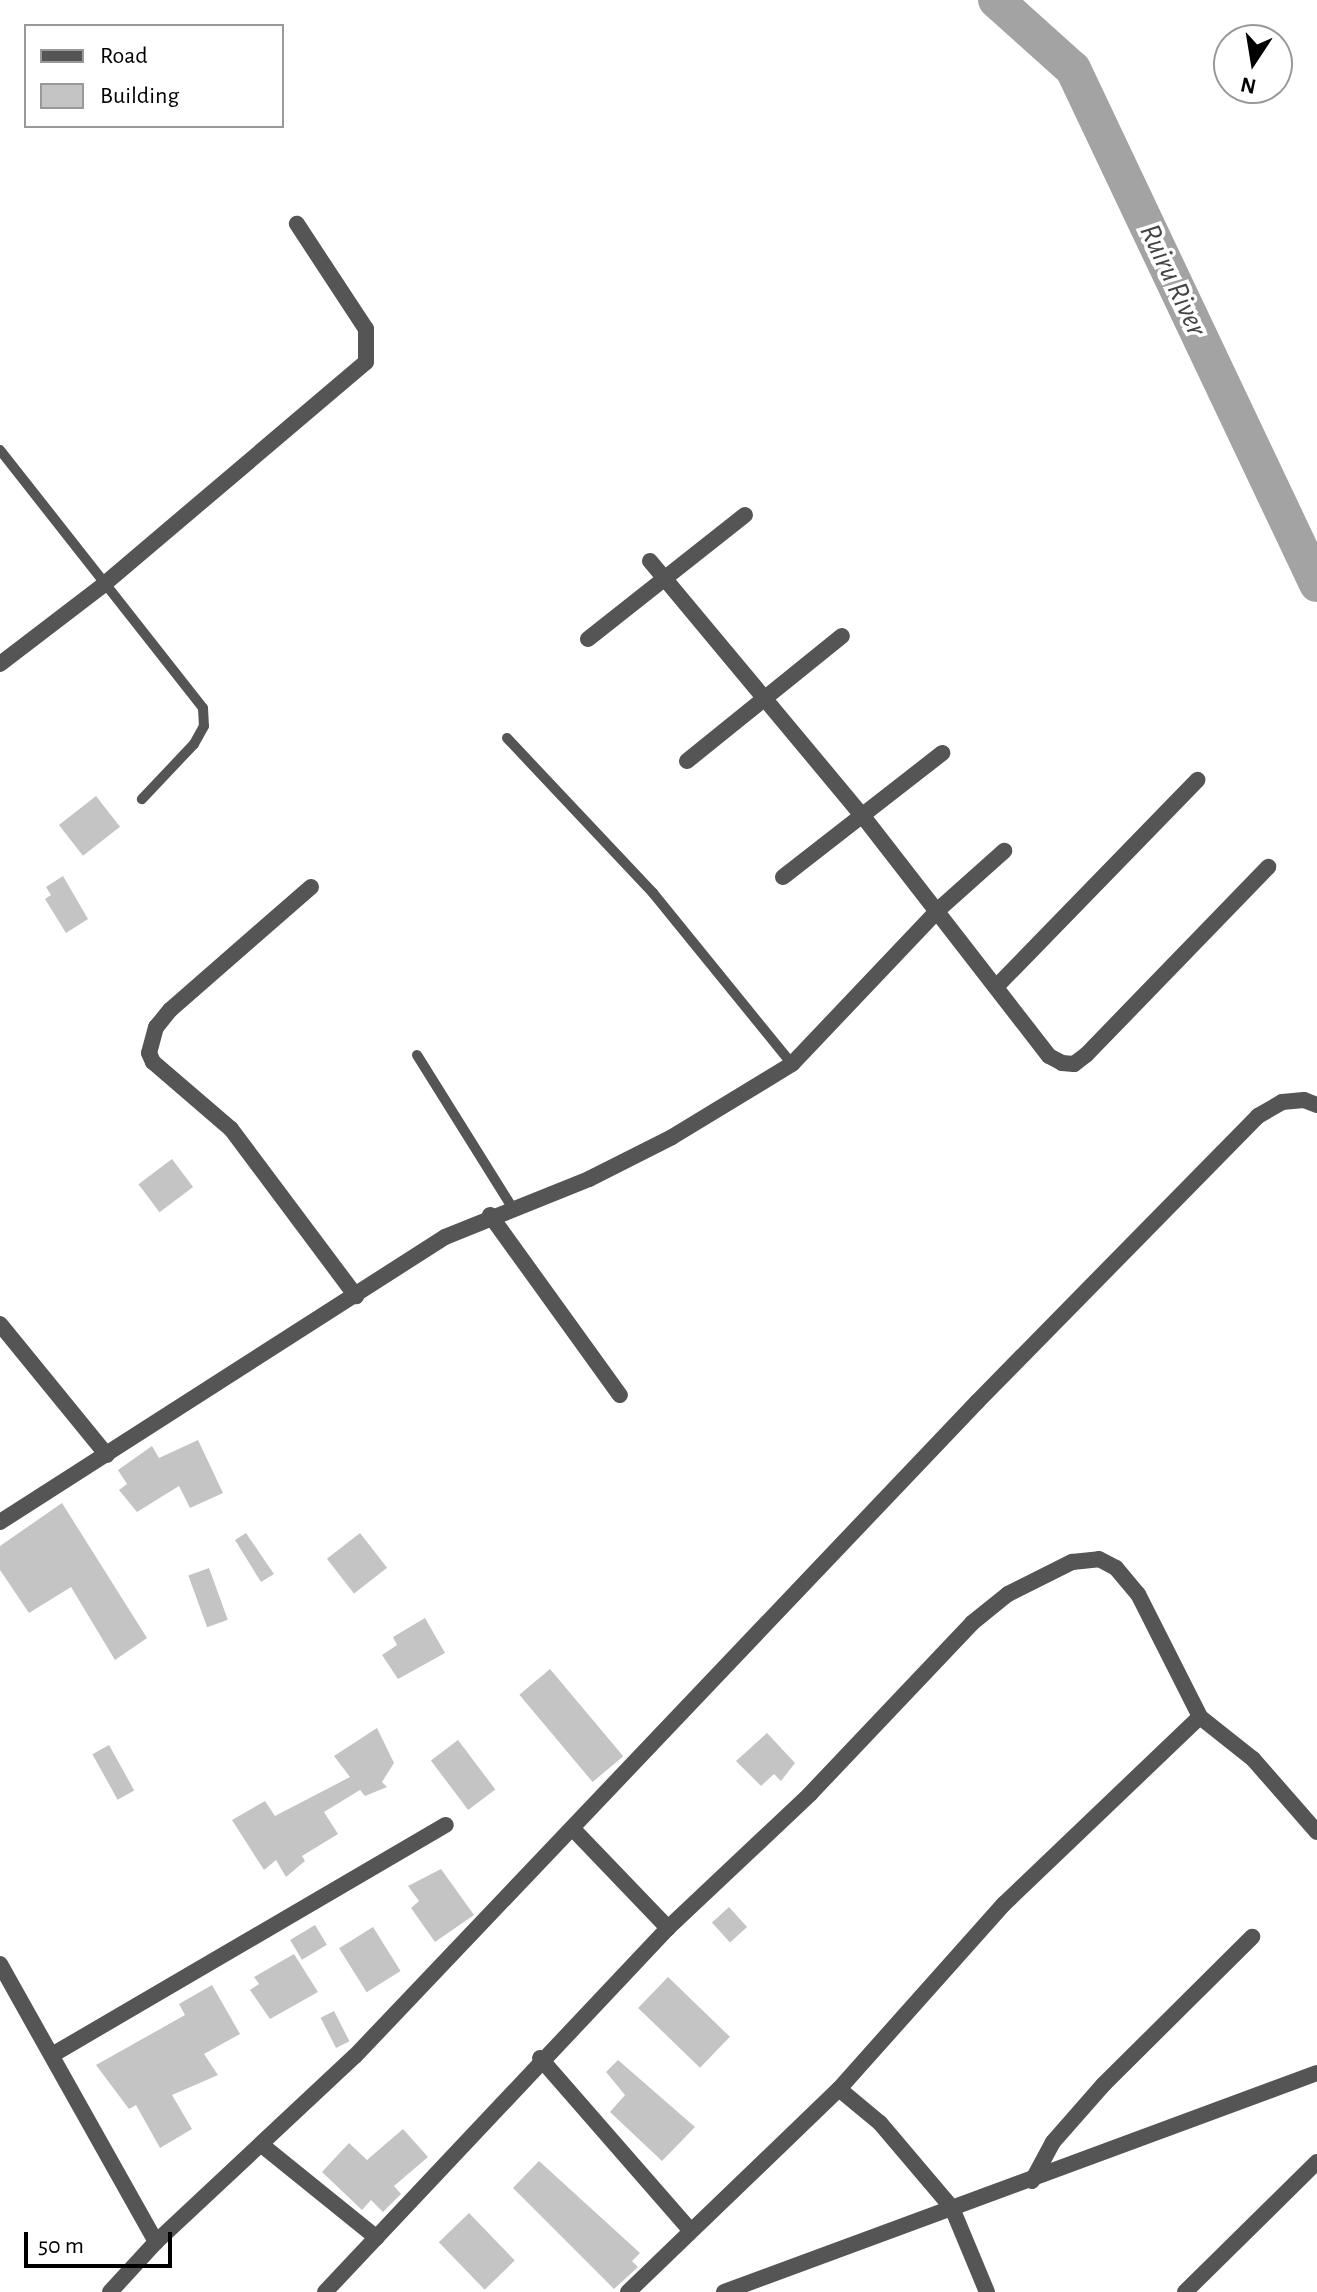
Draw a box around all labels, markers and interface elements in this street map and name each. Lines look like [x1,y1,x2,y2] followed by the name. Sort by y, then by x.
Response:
[24,24,284,128] legend
[1213,24,1293,104] north arrow
[100,44,148,68] text: Road
[1239,73,1258,98] text: N
[100,84,179,108] text: Building
[1131,218,1215,342] water label: Ruiru River
[28,2216,176,2266] scale bar
[38,2234,84,2258] text: 50 m

